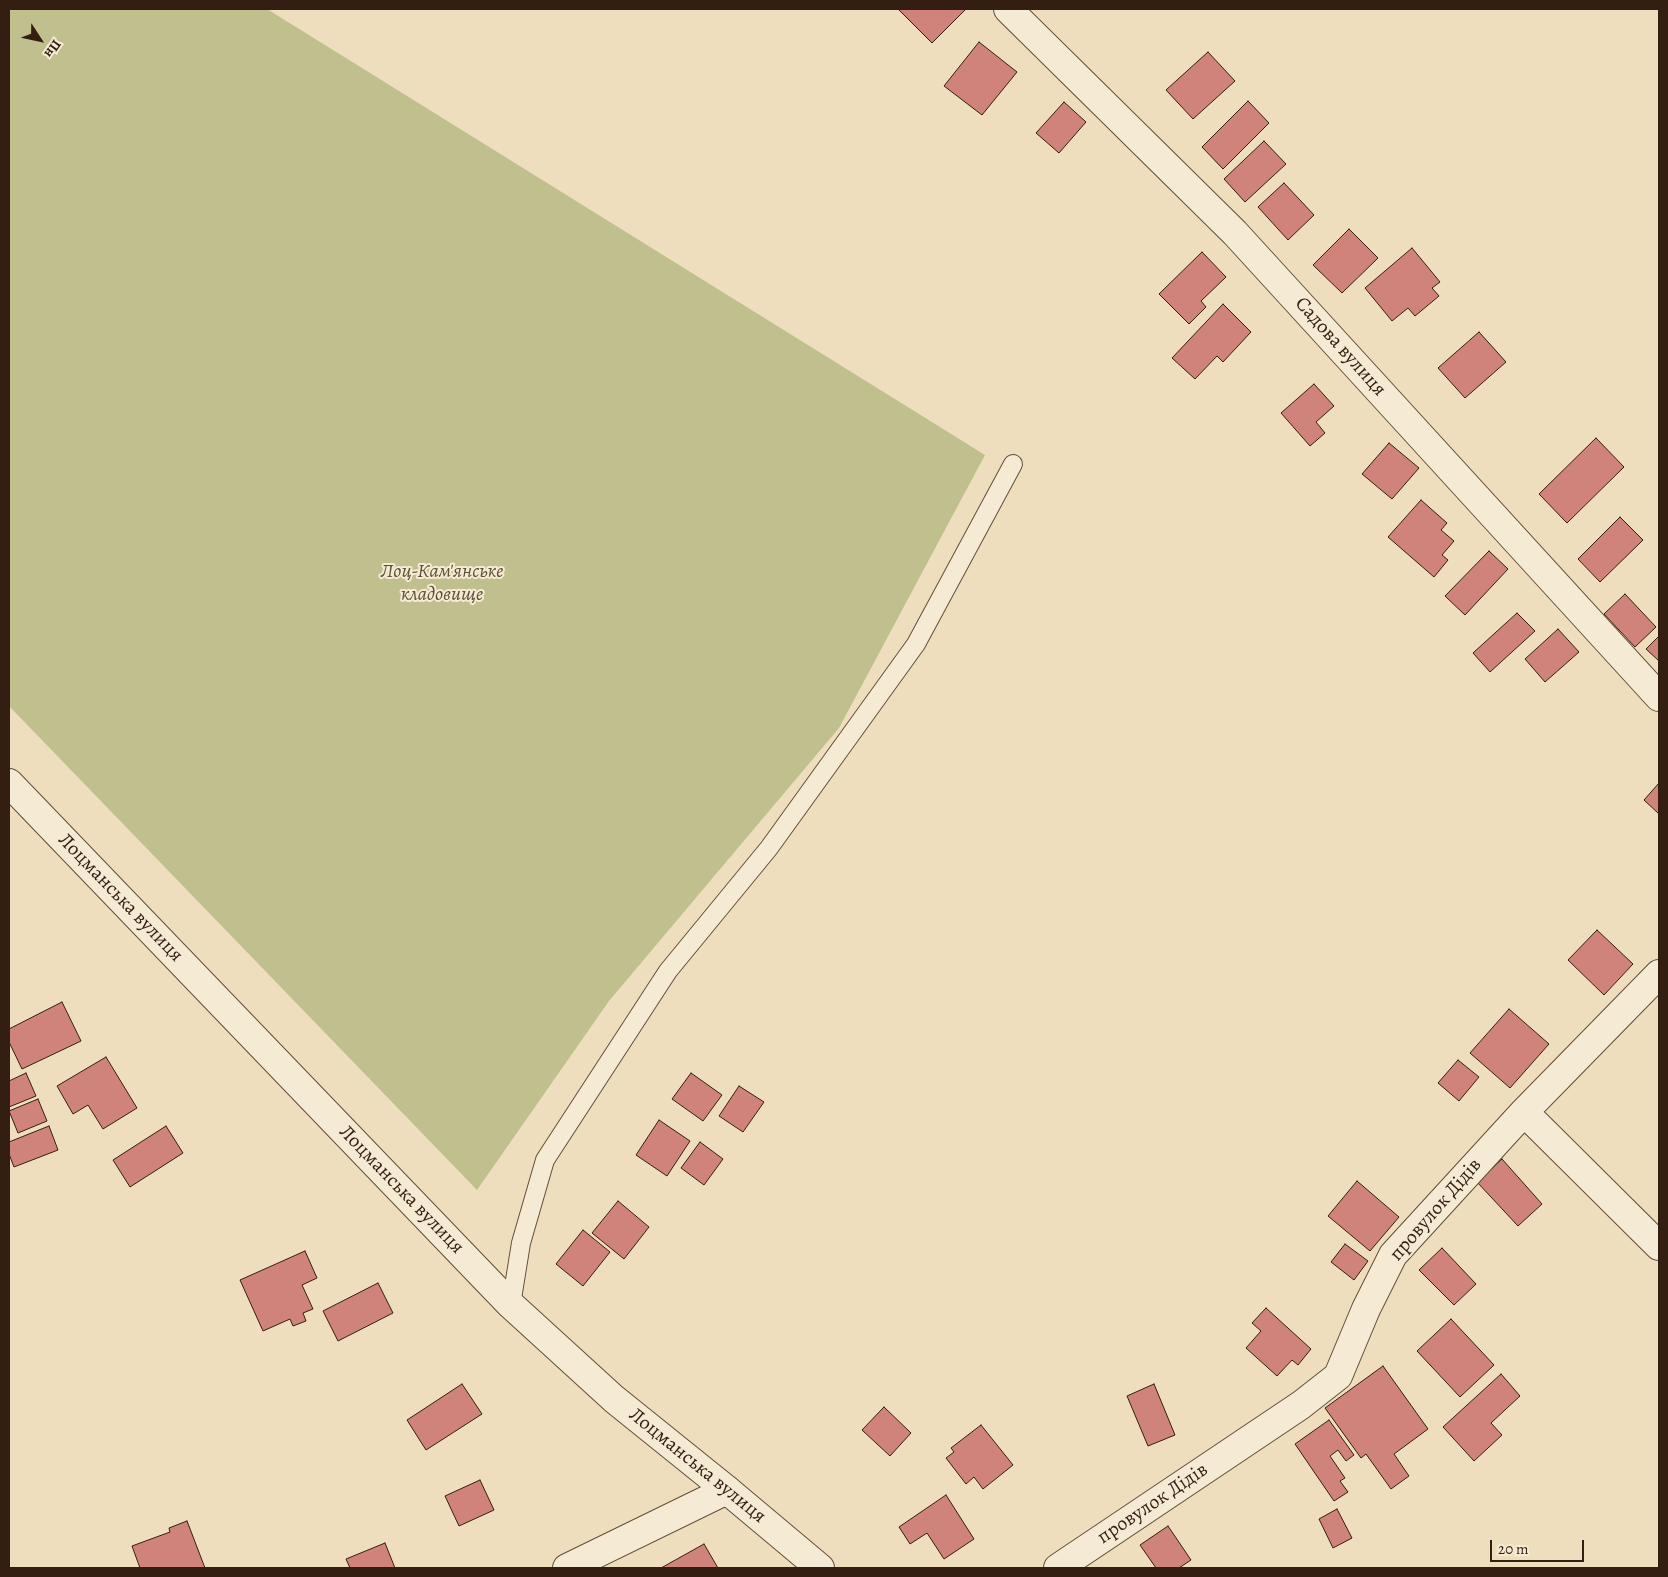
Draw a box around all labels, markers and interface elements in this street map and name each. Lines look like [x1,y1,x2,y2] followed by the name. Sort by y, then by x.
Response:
[15,15,65,65] north arrow
[40,36,66,62] text: Пн
[1289,292,1391,402] street label: Садова вулиця
[381,560,503,607] park label: Лоц-Кам'янcьке кладовище
[52,829,188,967] street label: Лоцманська вулиця
[333,1121,469,1259] street label: Лоцманська вулиця
[1385,1154,1487,1266] street label: провулок Дідів
[624,1403,770,1529] street label: Лоцманська вулиця
[1093,1458,1213,1550] street label: провулок Дідів
[1493,1530,1587,1562] scale bar
[1498,1539,1529,1559] text: 20 m

